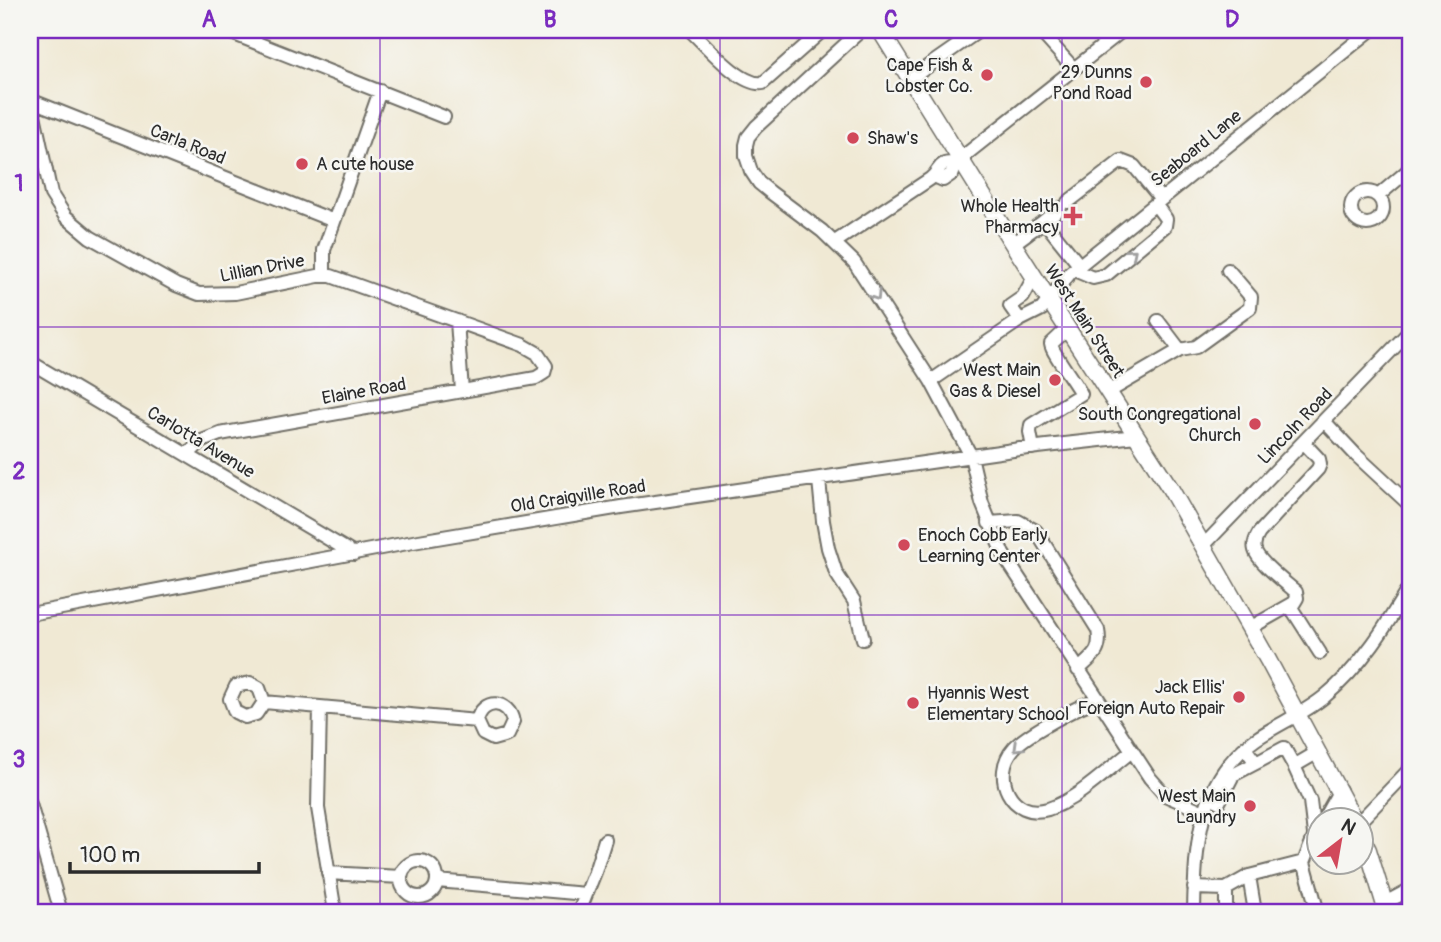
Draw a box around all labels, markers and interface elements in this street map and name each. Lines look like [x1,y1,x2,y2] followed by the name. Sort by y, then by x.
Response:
[202,5,217,34] text: A
[543,5,557,34] text: B
[884,5,898,34] text: C
[1225,5,1239,34] text: D
[885,54,973,98] place label: Cape Fish & Lobster Co.
[1052,61,1132,105] place label: 29 Dunns Pond Road
[979,67,995,83] marker: Cape Fish & Lobster Co.
[1138,74,1154,90] marker: 29 Dunns Pond Road
[1146,105,1247,192] street label: Seaboard Lane
[147,119,229,170] street label: Carla Road
[867,127,918,150] place label: Shaw's
[845,130,861,146] marker: Shaw's
[316,153,414,176] place label: A cute house
[294,156,310,172] marker: A cute house
[15,169,24,198] text: 1
[961,195,1059,239] place label: Whole Health Pharmacy
[1065,208,1081,224] marker: Whole Health Pharmacy
[218,249,306,288] street label: Lillian Drive
[1124,249,1137,261] one-way arrow
[1039,260,1130,383] street label: West Main Street
[867,289,880,302] one-way arrow
[949,359,1041,403] place label: West Main Gas & Diesel
[1047,372,1063,388] marker: West Main Gas & Diesel
[320,373,408,410] street label: Elaine Road
[1253,383,1338,470] street label: Lincoln Road
[143,401,259,484] street label: Carlotta Avenue
[1078,403,1241,447] place label: South Congregational Church
[1247,416,1263,432] marker: South Congregational Church
[13,457,26,486] text: 2
[509,474,647,519] street label: Old Craigville Road
[918,524,1048,568] place label: Enoch Cobb Early Learning Center
[896,537,912,553] marker: Enoch Cobb Early Learning Center
[1077,676,1226,720] place label: Jack Ellis' Foreign Auto Repair
[927,682,1069,726] place label: Hyannis West Elementary School
[1231,689,1247,705] marker: Jack Ellis' Foreign Auto Repair
[905,695,921,711] marker: Hyannis West Elementary School
[1014,738,1027,751] one-way arrow
[13,745,25,774] text: 3
[1158,785,1236,829] place label: West Main Laundry
[1242,798,1258,814] marker: West Main Laundry
[1304,806,1374,876] north arrow
[1337,814,1360,841] text: N
[70,830,259,874] scale bar
[80,842,140,869] text: 100 m

